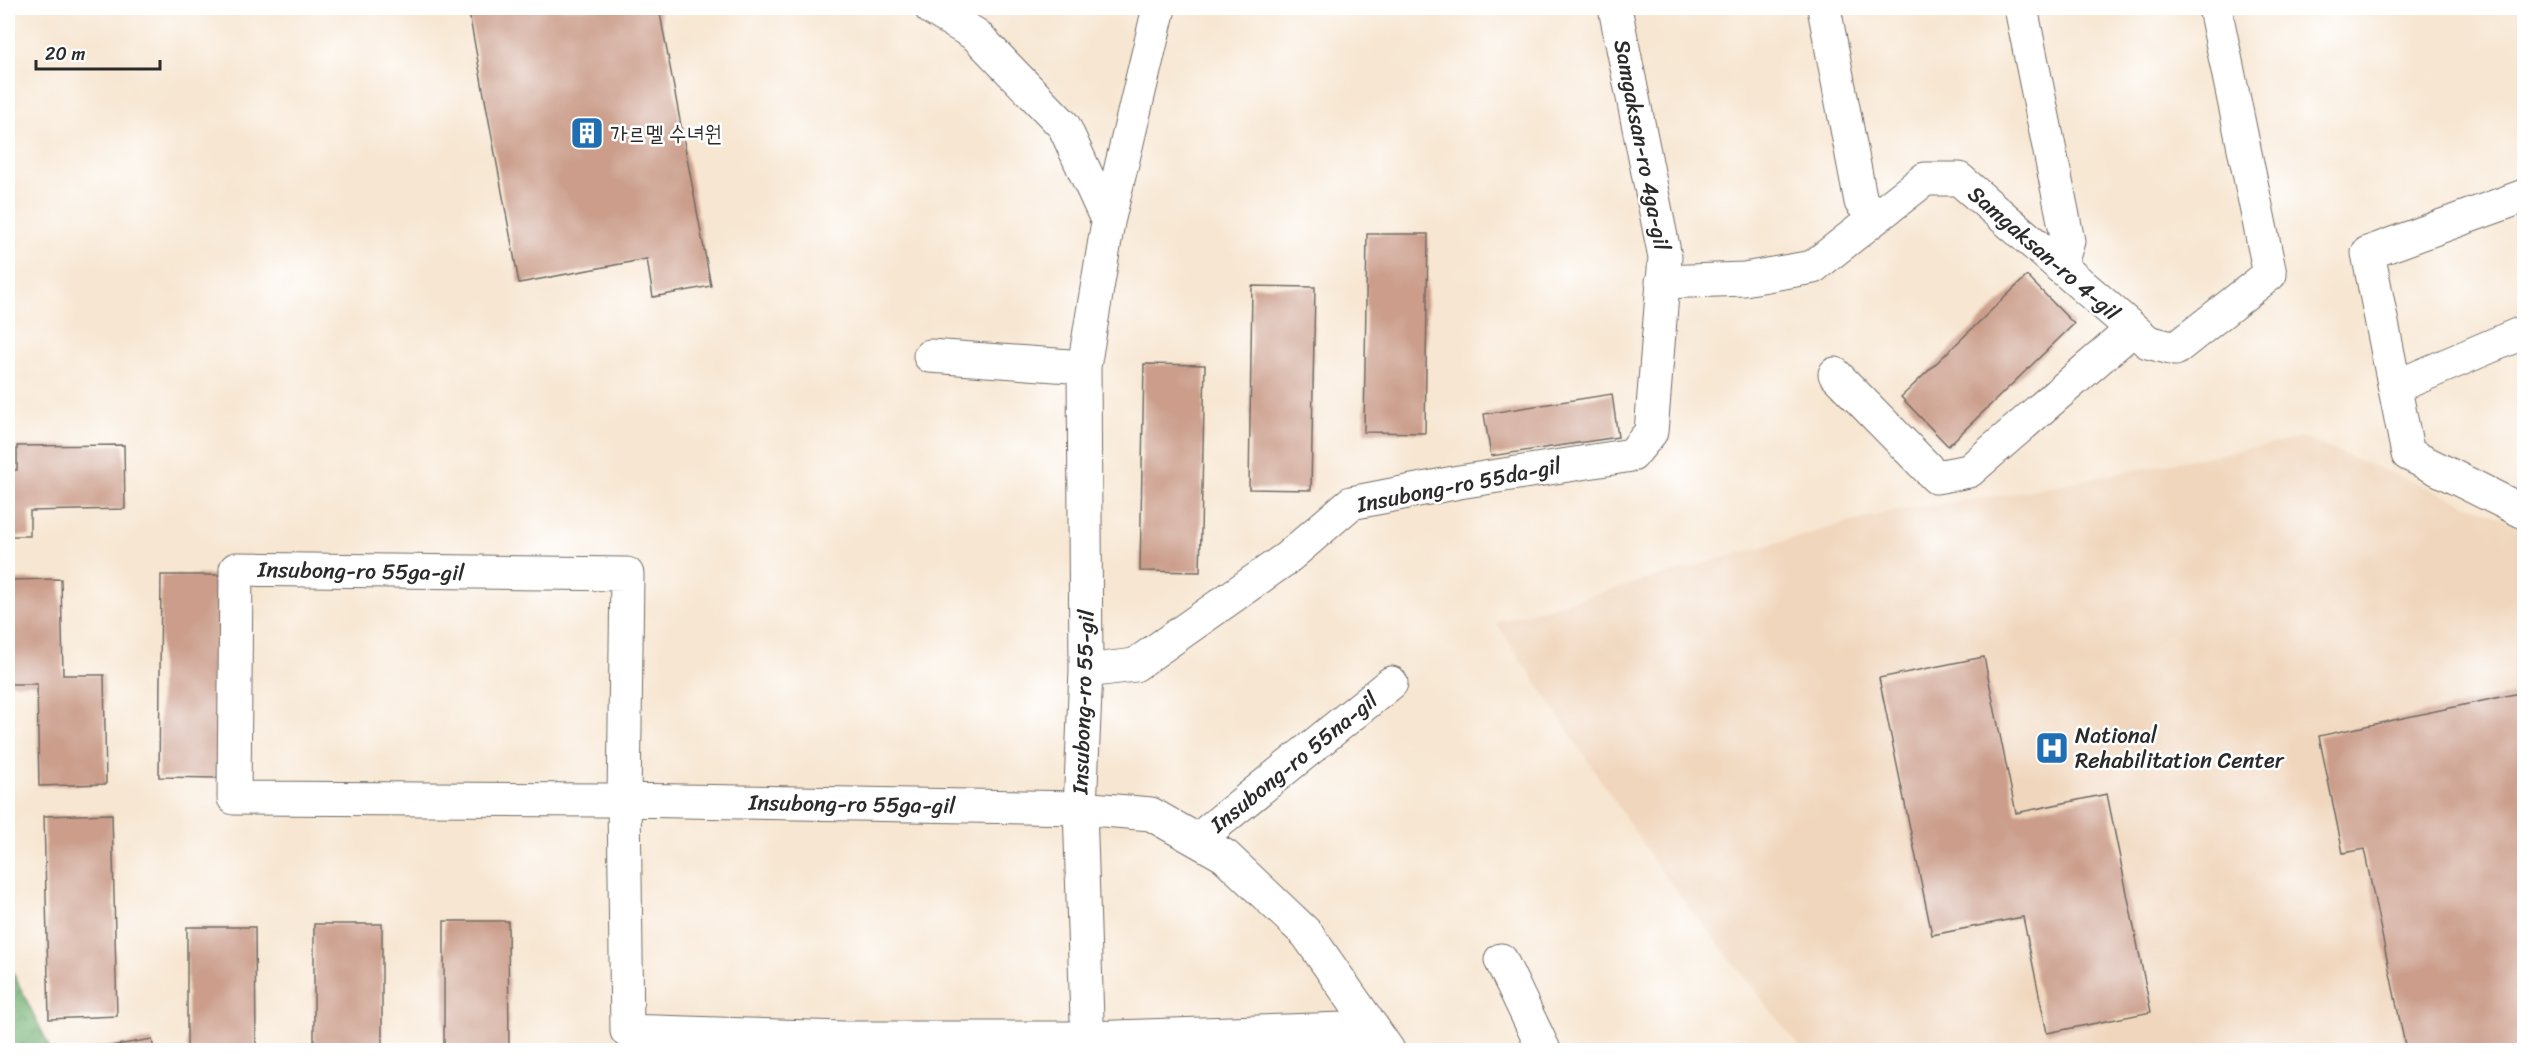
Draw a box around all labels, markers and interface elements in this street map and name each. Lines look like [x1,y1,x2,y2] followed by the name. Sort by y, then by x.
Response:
[36,33,160,71] scale bar
[1602,36,1682,255] street label: Samgaksan-ro 4ga-gil
[45,38,85,70] text: 20 m
[610,114,722,153] place label: 가르멜 수녀원
[569,115,605,151] building icon: 가르멜 수녀원
[1959,175,2130,331] street label: Samgaksan-ro 4-gil
[1352,446,1565,524] street label: Insubong-ro 55da-gil
[256,550,466,592] street label: Insubong-ro 55ga-gil
[1060,608,1106,796] street label: Insubong-ro 55-gil
[1200,681,1388,843] street label: Insubong-ro 55na-gil
[2075,716,2285,780] place label: National Rehabilitation Center
[2034,730,2070,766] hospital icon: National Rehabilitation Center
[747,783,957,825] street label: Insubong-ro 55ga-gil

